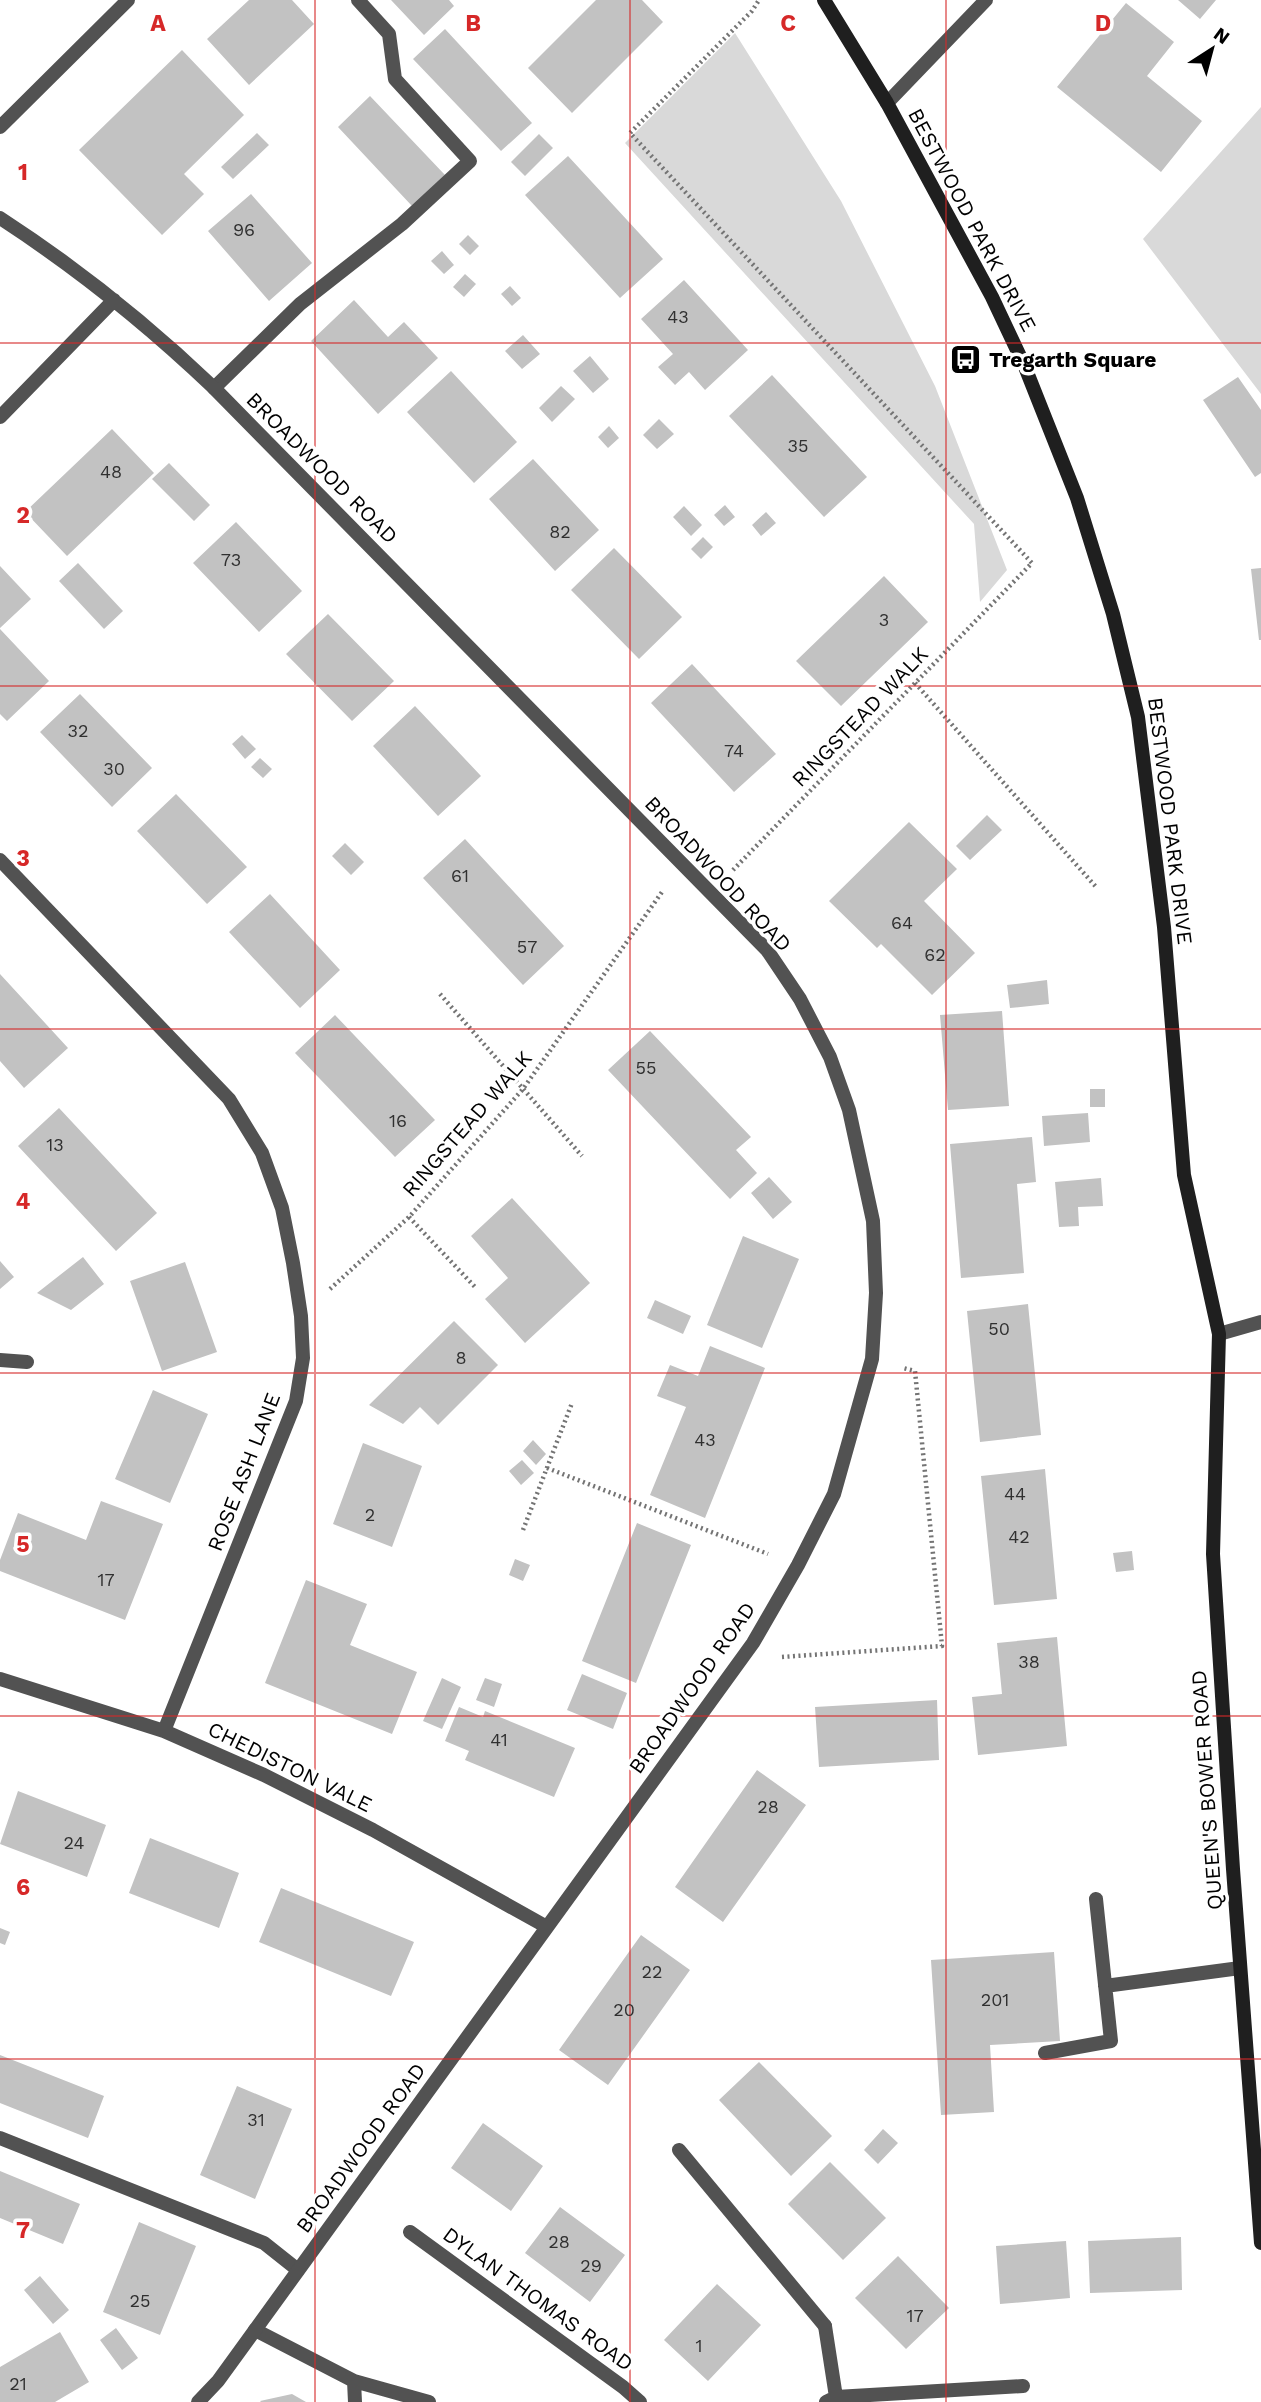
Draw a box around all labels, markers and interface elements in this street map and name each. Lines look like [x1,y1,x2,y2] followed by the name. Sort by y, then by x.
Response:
[150,10,166,37] text: A
[465,10,481,37] text: B
[780,10,796,37] text: C
[1095,10,1111,37] text: D
[1177,14,1247,84] north arrow
[1209,22,1234,49] text: N
[903,104,1042,336] street label: BESTWOOD PARK DRIVE
[18,159,28,186] text: 1
[233,219,255,240] house number: 96
[667,306,689,327] house number: 43
[949,343,983,377] bus stop icon: Tregarth Square
[989,347,1157,372] place label: Tregarth Square
[242,387,403,548] street label: BROADWOOD ROAD
[788,435,808,456] house number: 35
[100,461,122,482] house number: 48
[16,502,30,529] text: 2
[549,521,571,542] house number: 82
[221,549,241,570] house number: 73
[879,609,889,630] house number: 3
[786,641,933,792] street label: RINGSTEAD WALK
[1143,696,1198,946] street label: BESTWOOD PARK DRIVE
[68,720,89,741] house number: 32
[724,740,744,761] house number: 74
[103,758,125,779] house number: 30
[640,791,797,957] street label: BROADWOOD ROAD
[16,845,30,872] text: 3
[451,865,469,886] house number: 61
[891,912,913,933] house number: 64
[517,936,537,957] house number: 57
[924,944,946,965] house number: 62
[397,1046,537,1202] street label: RINGSTEAD WALK
[636,1057,656,1078] house number: 55
[389,1110,407,1131] house number: 16
[46,1134,64,1155] house number: 13
[16,1188,31,1215] text: 4
[988,1318,1010,1339] house number: 50
[455,1347,467,1368] house number: 8
[202,1389,285,1555] street label: ROSE ASH LANE
[694,1429,716,1450] house number: 43
[1004,1483,1026,1504] house number: 44
[365,1504,375,1525] house number: 2
[1008,1526,1030,1547] house number: 42
[16,1531,30,1558] text: 5
[97,1569,115,1590] house number: 17
[623,1597,760,1778] street label: BROADWOOD ROAD
[1018,1651,1040,1672] house number: 38
[1186,1669,1227,1911] street label: QUEEN'S BOWER ROAD
[204,1716,376,1817] street label: CHEDISTON VALE
[490,1729,508,1750] house number: 41
[757,1796,779,1817] house number: 28
[64,1832,84,1853] house number: 24
[16,1874,30,1901] text: 6
[642,1961,663,1982] house number: 22
[981,1989,1009,2010] house number: 201
[613,1999,635,2020] house number: 20
[291,2058,431,2237] street label: BROADWOOD ROAD
[247,2109,265,2130] house number: 31
[16,2217,30,2244] text: 7
[438,2221,638,2376] street label: DYLAN THOMAS ROAD
[548,2231,570,2252] house number: 28
[580,2255,602,2276] house number: 29
[130,2290,150,2311] house number: 25
[906,2305,924,2326] house number: 17
[695,2335,703,2356] house number: 1
[9,2373,27,2394] house number: 21

